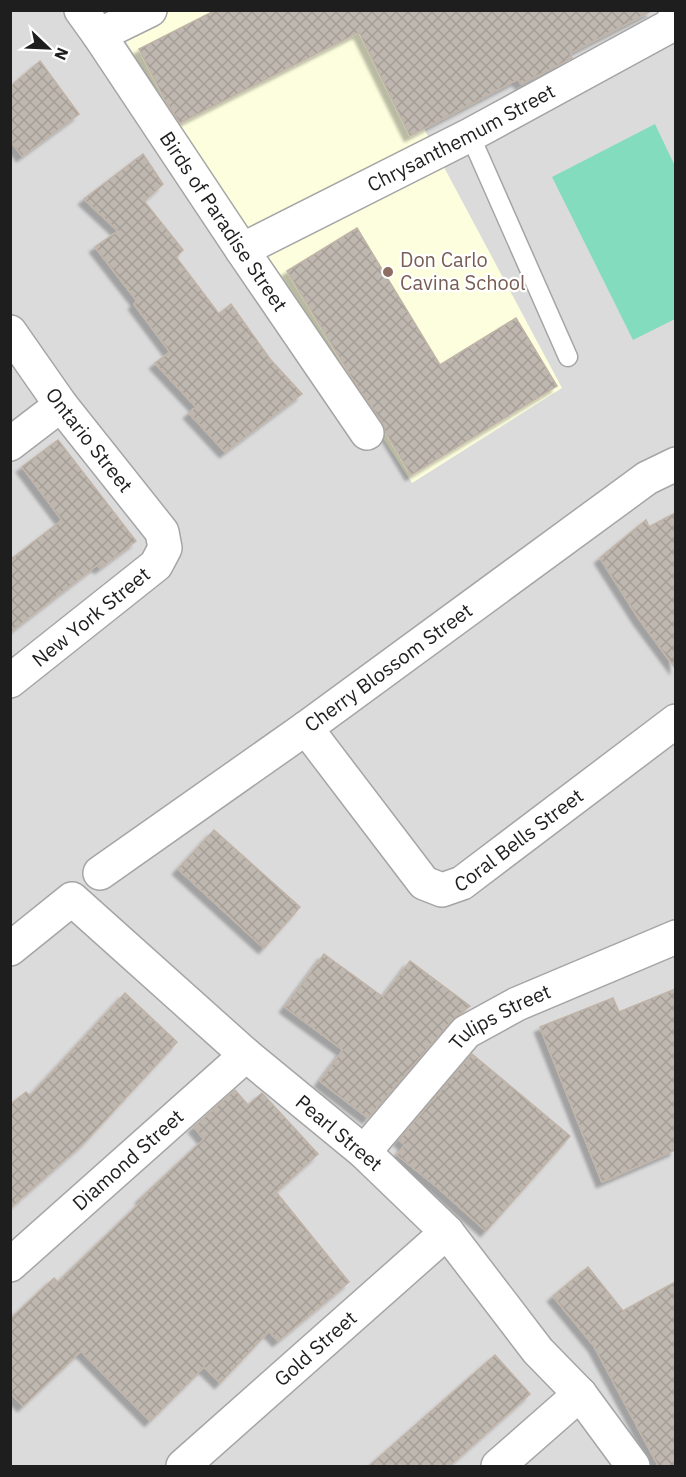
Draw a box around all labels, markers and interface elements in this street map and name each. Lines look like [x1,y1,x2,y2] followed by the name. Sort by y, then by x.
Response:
[18,18,78,78] north arrow
[50,45,73,63] text: N
[362,77,559,198] street label: Chrysanthemum Street
[154,126,294,316] street label: Birds of Paradise Street
[400,246,525,296] place label: Don Carlo Cavina School
[381,265,395,279] marker: Don Carlo Cavina School
[40,382,139,498] street label: Ontario Street
[26,561,155,673] street label: New York Street
[299,597,477,738] street label: Cherry Blossom Street
[450,782,588,898] street label: Coral Bells Street
[443,977,555,1055] street label: Tulips Street
[290,1088,389,1177] street label: Pearl Street
[66,1103,189,1216] street label: Diamond Street
[268,1304,362,1392] street label: Gold Street

